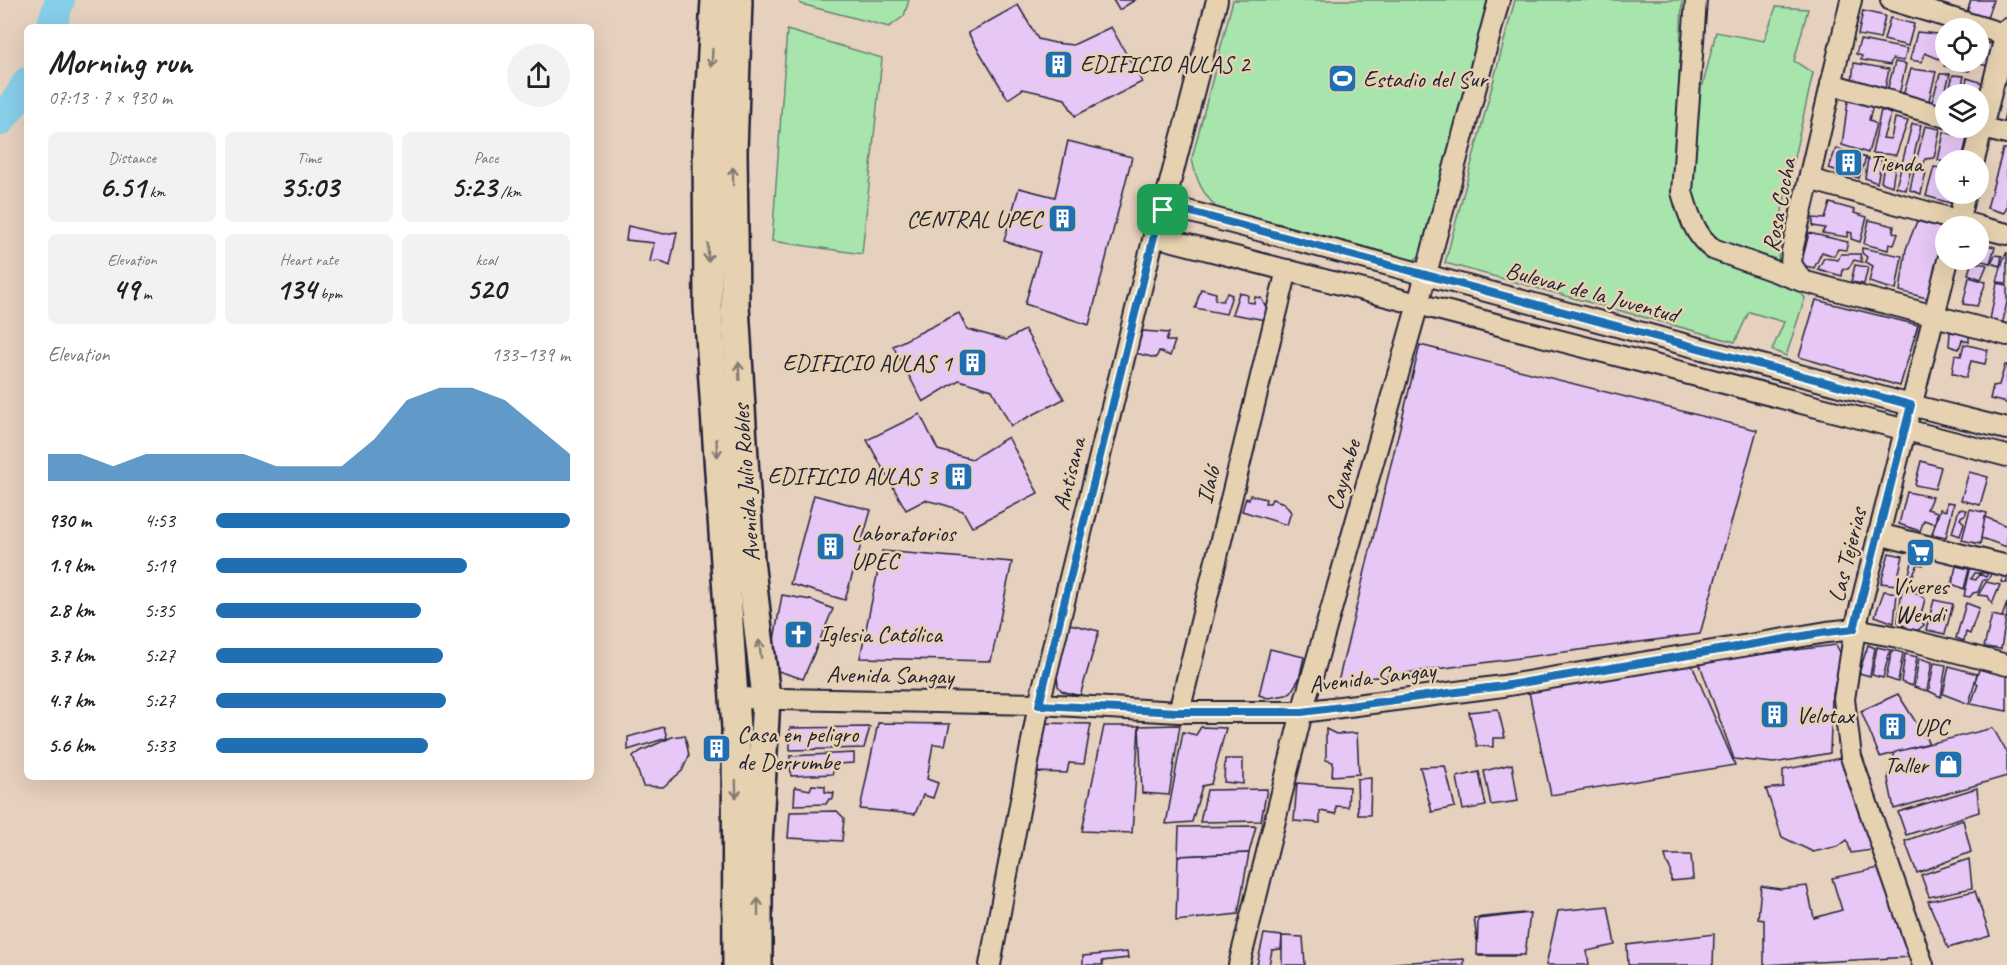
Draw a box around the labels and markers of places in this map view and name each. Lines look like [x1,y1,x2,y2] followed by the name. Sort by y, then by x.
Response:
[1043,48,1075,80] building icon: EDIFICIO AULAS 2
[1080,49,1252,79] place label: EDIFICIO AULAS 2
[1326,63,1358,95] sports icon: Estadio del Sur
[1363,64,1489,94] place label: Estadio del Sur
[1832,147,1864,179] building icon: Tienda
[1869,148,1925,178] place label: Tienda
[1137,184,1188,235] pin
[1047,203,1079,235] building icon: CENTRAL UPEC
[906,204,1045,234] place label: CENTRAL UPEC
[957,347,989,379] building icon: EDIFICIO AULAS 1
[782,348,953,378] place label: EDIFICIO AULAS 1
[942,460,974,492] building icon: EDIFICIO AULAS 3
[767,461,939,491] place label: EDIFICIO AULAS 3
[851,518,957,576] place label: Laboratorios UPEC
[814,531,846,563] building icon: Laboratorios UPEC
[1904,537,1936,569] supermarket icon: Víveres Wendi
[1892,571,1950,629] place label: Víveres Wendi
[782,618,814,650] church icon: Iglesia Católica
[819,619,943,649] place label: Iglesia Católica
[1759,699,1791,731] building icon: Velotax
[1796,700,1855,730] place label: Velotax
[1877,711,1909,743] building icon: UPC
[1914,712,1952,742] place label: UPC
[737,719,860,777] place label: Casa en peligro de Derrumbe
[700,732,732,764] building icon: Casa en peligro de Derrumbe
[1933,749,1965,781] shop icon: Taller
[1884,750,1930,780] place label: Taller

